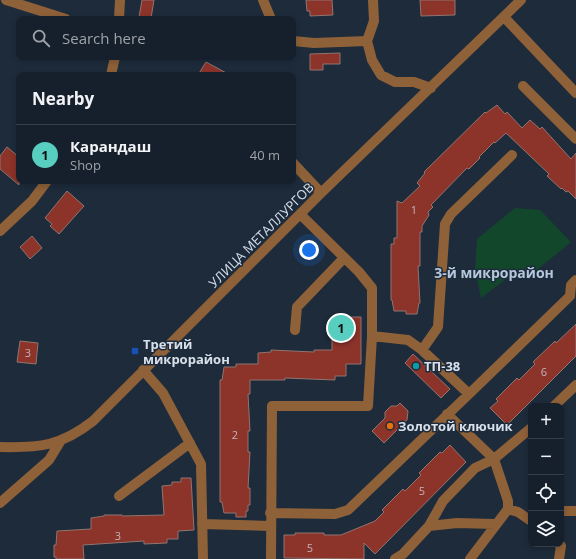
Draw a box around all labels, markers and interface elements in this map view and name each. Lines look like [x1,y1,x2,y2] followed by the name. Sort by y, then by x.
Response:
[16,16,296,60] search box
[30,27,52,49] icon: search
[62,28,146,48] text: Search here
[32,87,94,110] text: Nearby
[70,136,151,156] text: Карандаш
[41,146,49,164] text: 1
[250,146,280,164] text: 40 m
[70,156,101,174] text: Shop
[204,178,318,292] street label: УЛИЦА МЕТАЛЛУРГОВ
[411,202,417,217] house number: 1
[299,240,319,260] your location
[434,263,554,282] district label: 3-й микрорайон
[328,313,354,343] pin: 1
[143,335,230,368] place label: Третий микрорайон
[25,345,31,360] house number: 3
[130,346,140,356] marker: Третий микрорайон
[424,357,460,375] place label: ТП-38
[411,361,421,371] marker: ТП-38
[541,364,547,379] house number: 6
[528,403,564,547] map controls
[528,403,564,439] button: +
[398,417,514,435] place label: Золотой ключик
[385,421,395,431] marker: Золотой ключик
[232,427,238,442] house number: 2
[528,439,564,475] button: −
[528,475,564,511] button: locate
[419,483,425,498] house number: 5
[528,511,564,547] button: layers
[115,528,121,543] house number: 3
[307,540,313,555] house number: 5

